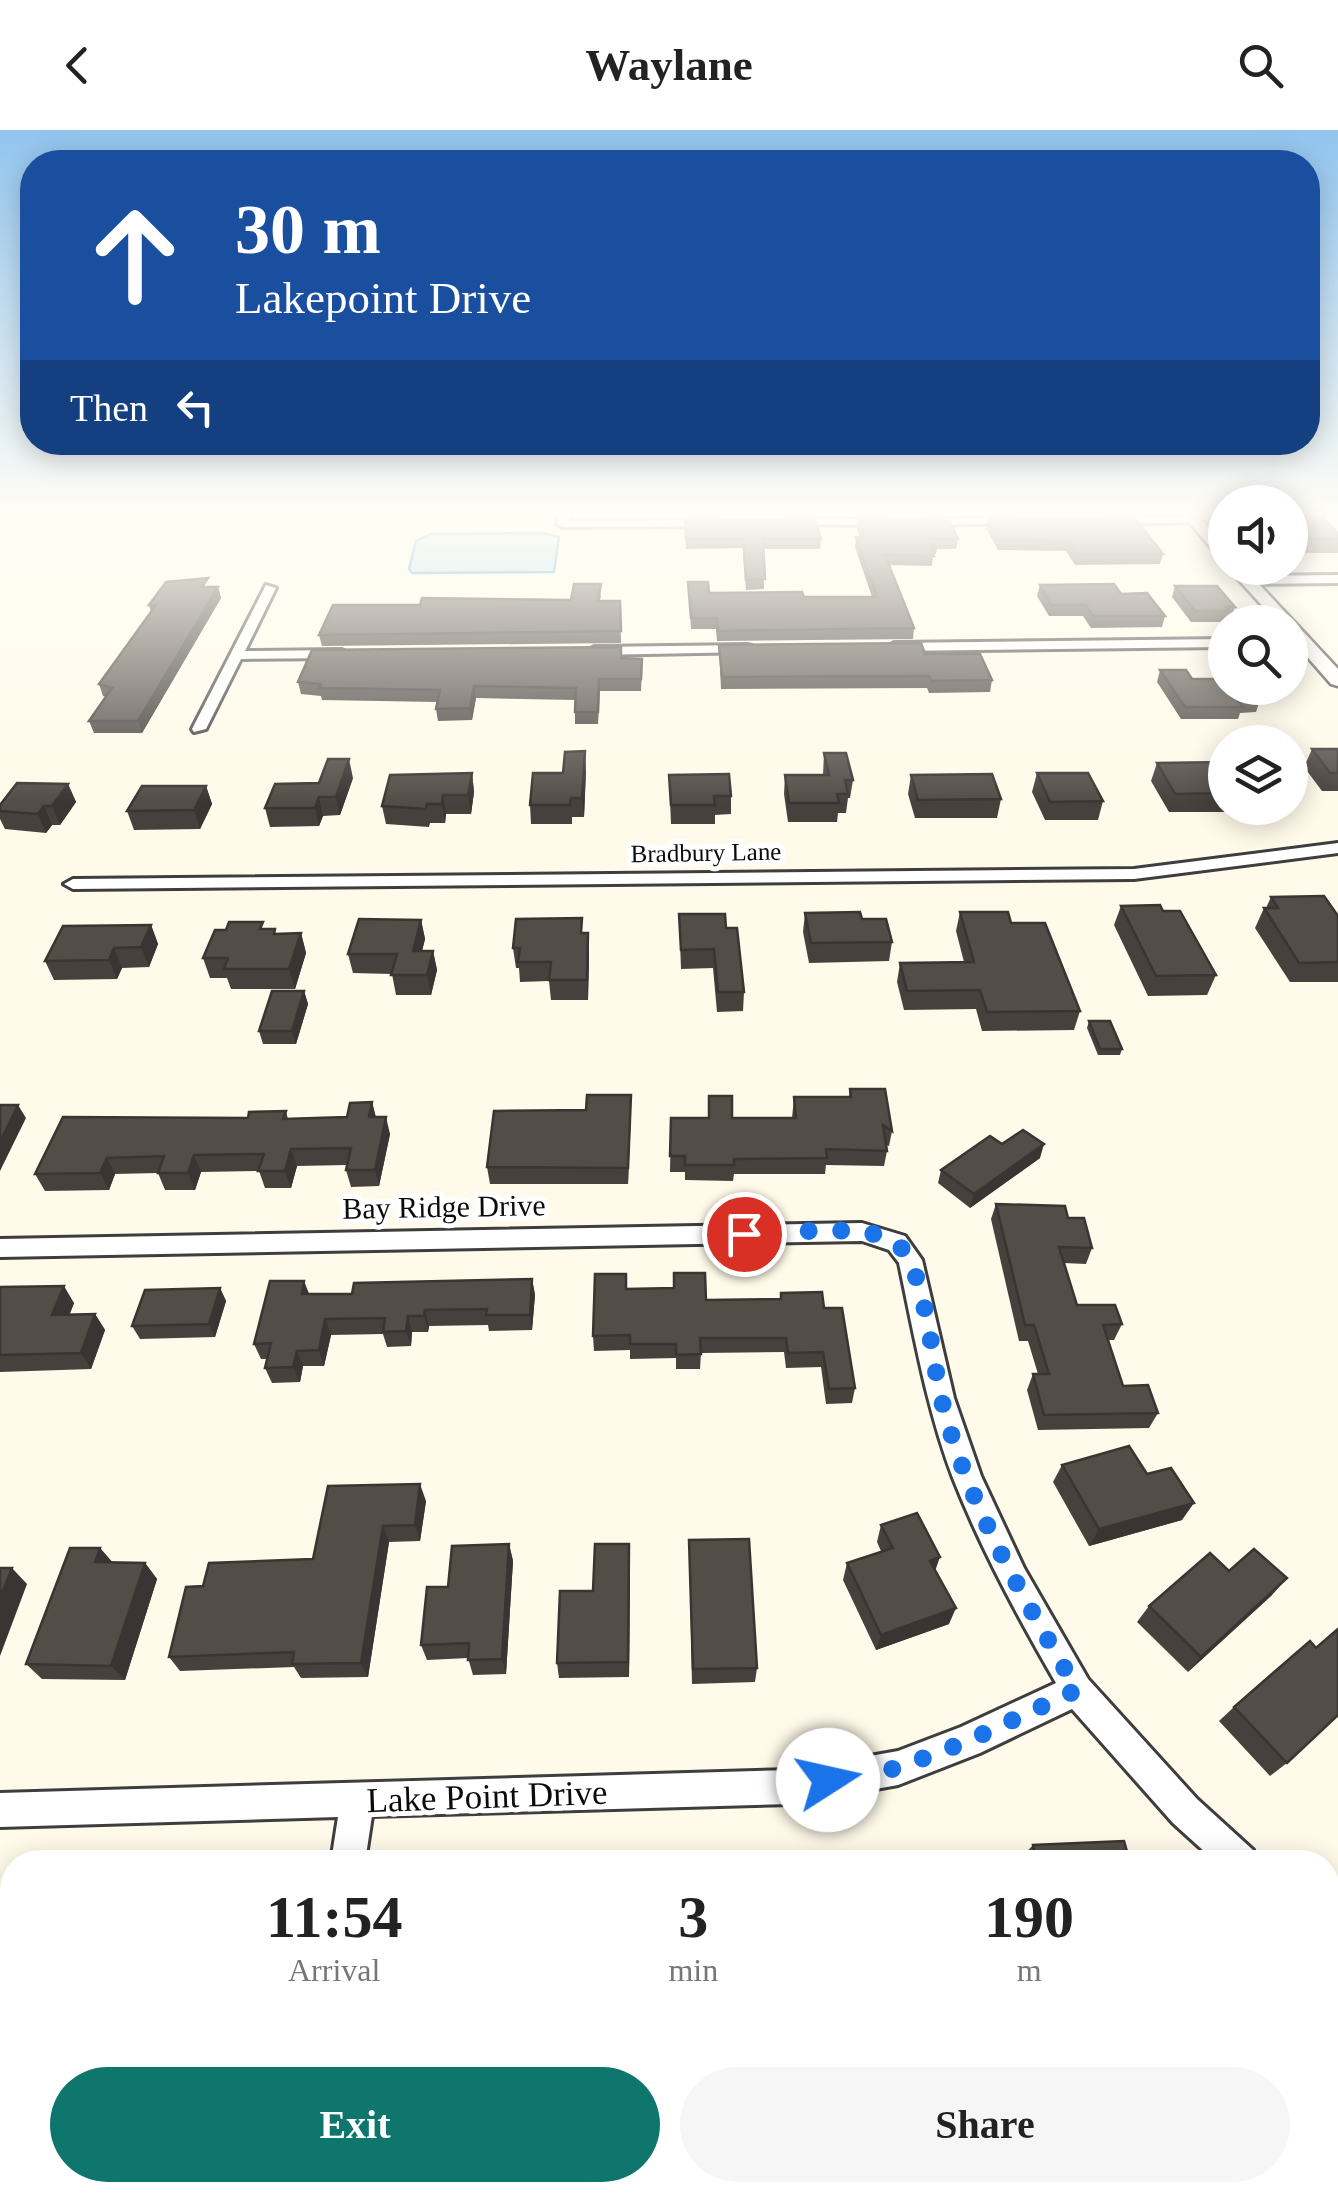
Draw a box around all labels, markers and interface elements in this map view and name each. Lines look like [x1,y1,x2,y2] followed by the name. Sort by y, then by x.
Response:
[50,38,105,93] icon: back
[1233,38,1288,93] icon: search
[585,40,753,90] text: Waylane
[70,190,200,320] icon: ahead
[235,191,381,268] text: 30 m
[235,273,531,323] text: Lakepoint Drive
[168,380,223,435] icon: left
[70,387,148,429] text: Then
[1208,485,1308,825] map controls
[1208,485,1308,585] button: sound
[1208,605,1308,705] button: search
[1208,725,1308,825] button: layers
[630,838,782,867] street label: Bradbury Lane
[342,1188,546,1225] street label: Bay Ridge Drive
[702,1192,787,1277] pin
[717,1207,772,1262] icon: arrive
[776,1728,880,1832] position arrow
[366,1773,608,1820] street label: Lake Point Drive
[266,1884,403,1950] text: 11:54
[678,1884,708,1950] text: 3
[984,1884,1074,1950] text: 190
[288,1952,380,1988] text: Arrival
[668,1952,718,1988] text: min
[1017,1952,1042,1988] text: m
[50,2067,660,2182] button: Exit
[680,2067,1290,2182] button: Share

